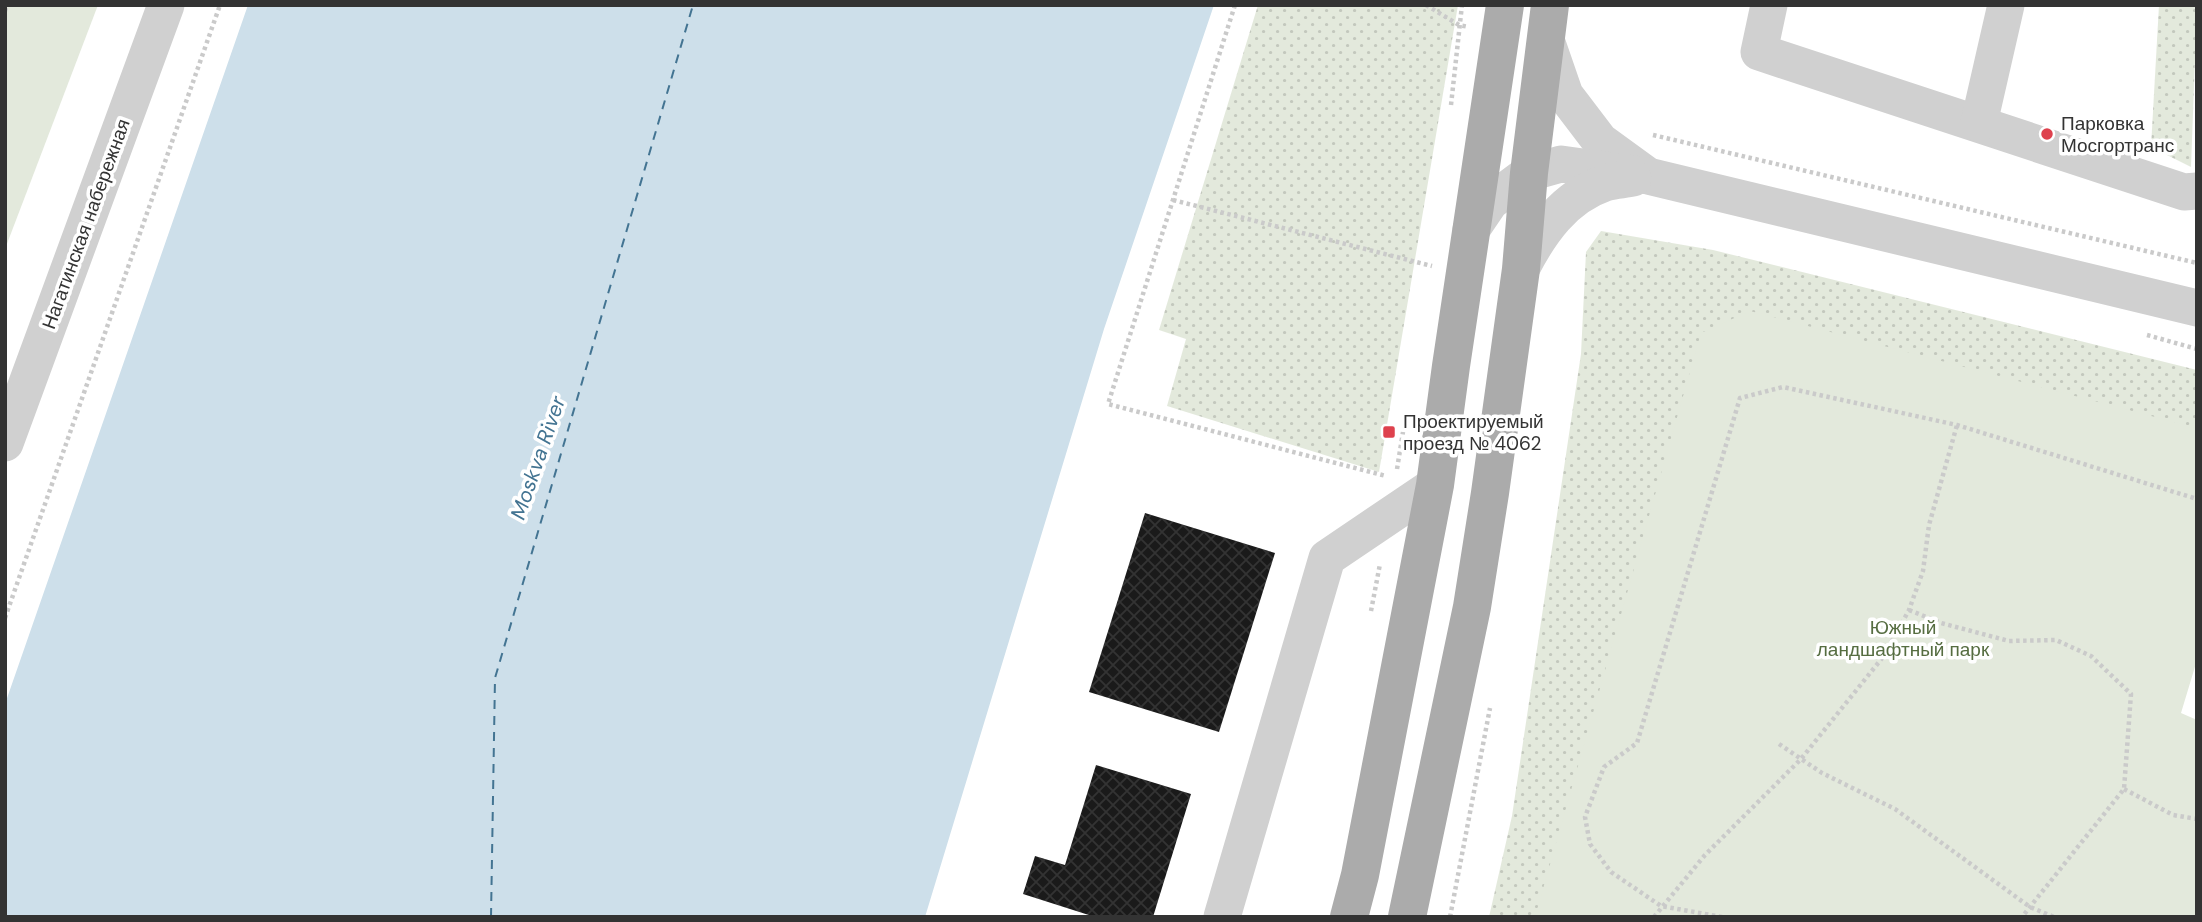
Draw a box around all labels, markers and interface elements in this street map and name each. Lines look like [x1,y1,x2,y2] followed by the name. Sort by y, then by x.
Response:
[2061,111,2174,158] place label: Парковка Мосгортранс
[36,115,136,333] street label: Нагатинская набережная
[2039,126,2055,142] marker: Парковка Мосгортранс
[504,391,573,523] water label: Moskva River
[1403,409,1544,456] place label: Проектируемый проезд № 4062
[1381,424,1397,440] marker: Проектируемый проезд № 4062
[1817,615,1990,662] park label: Южный ландшафтный парк

